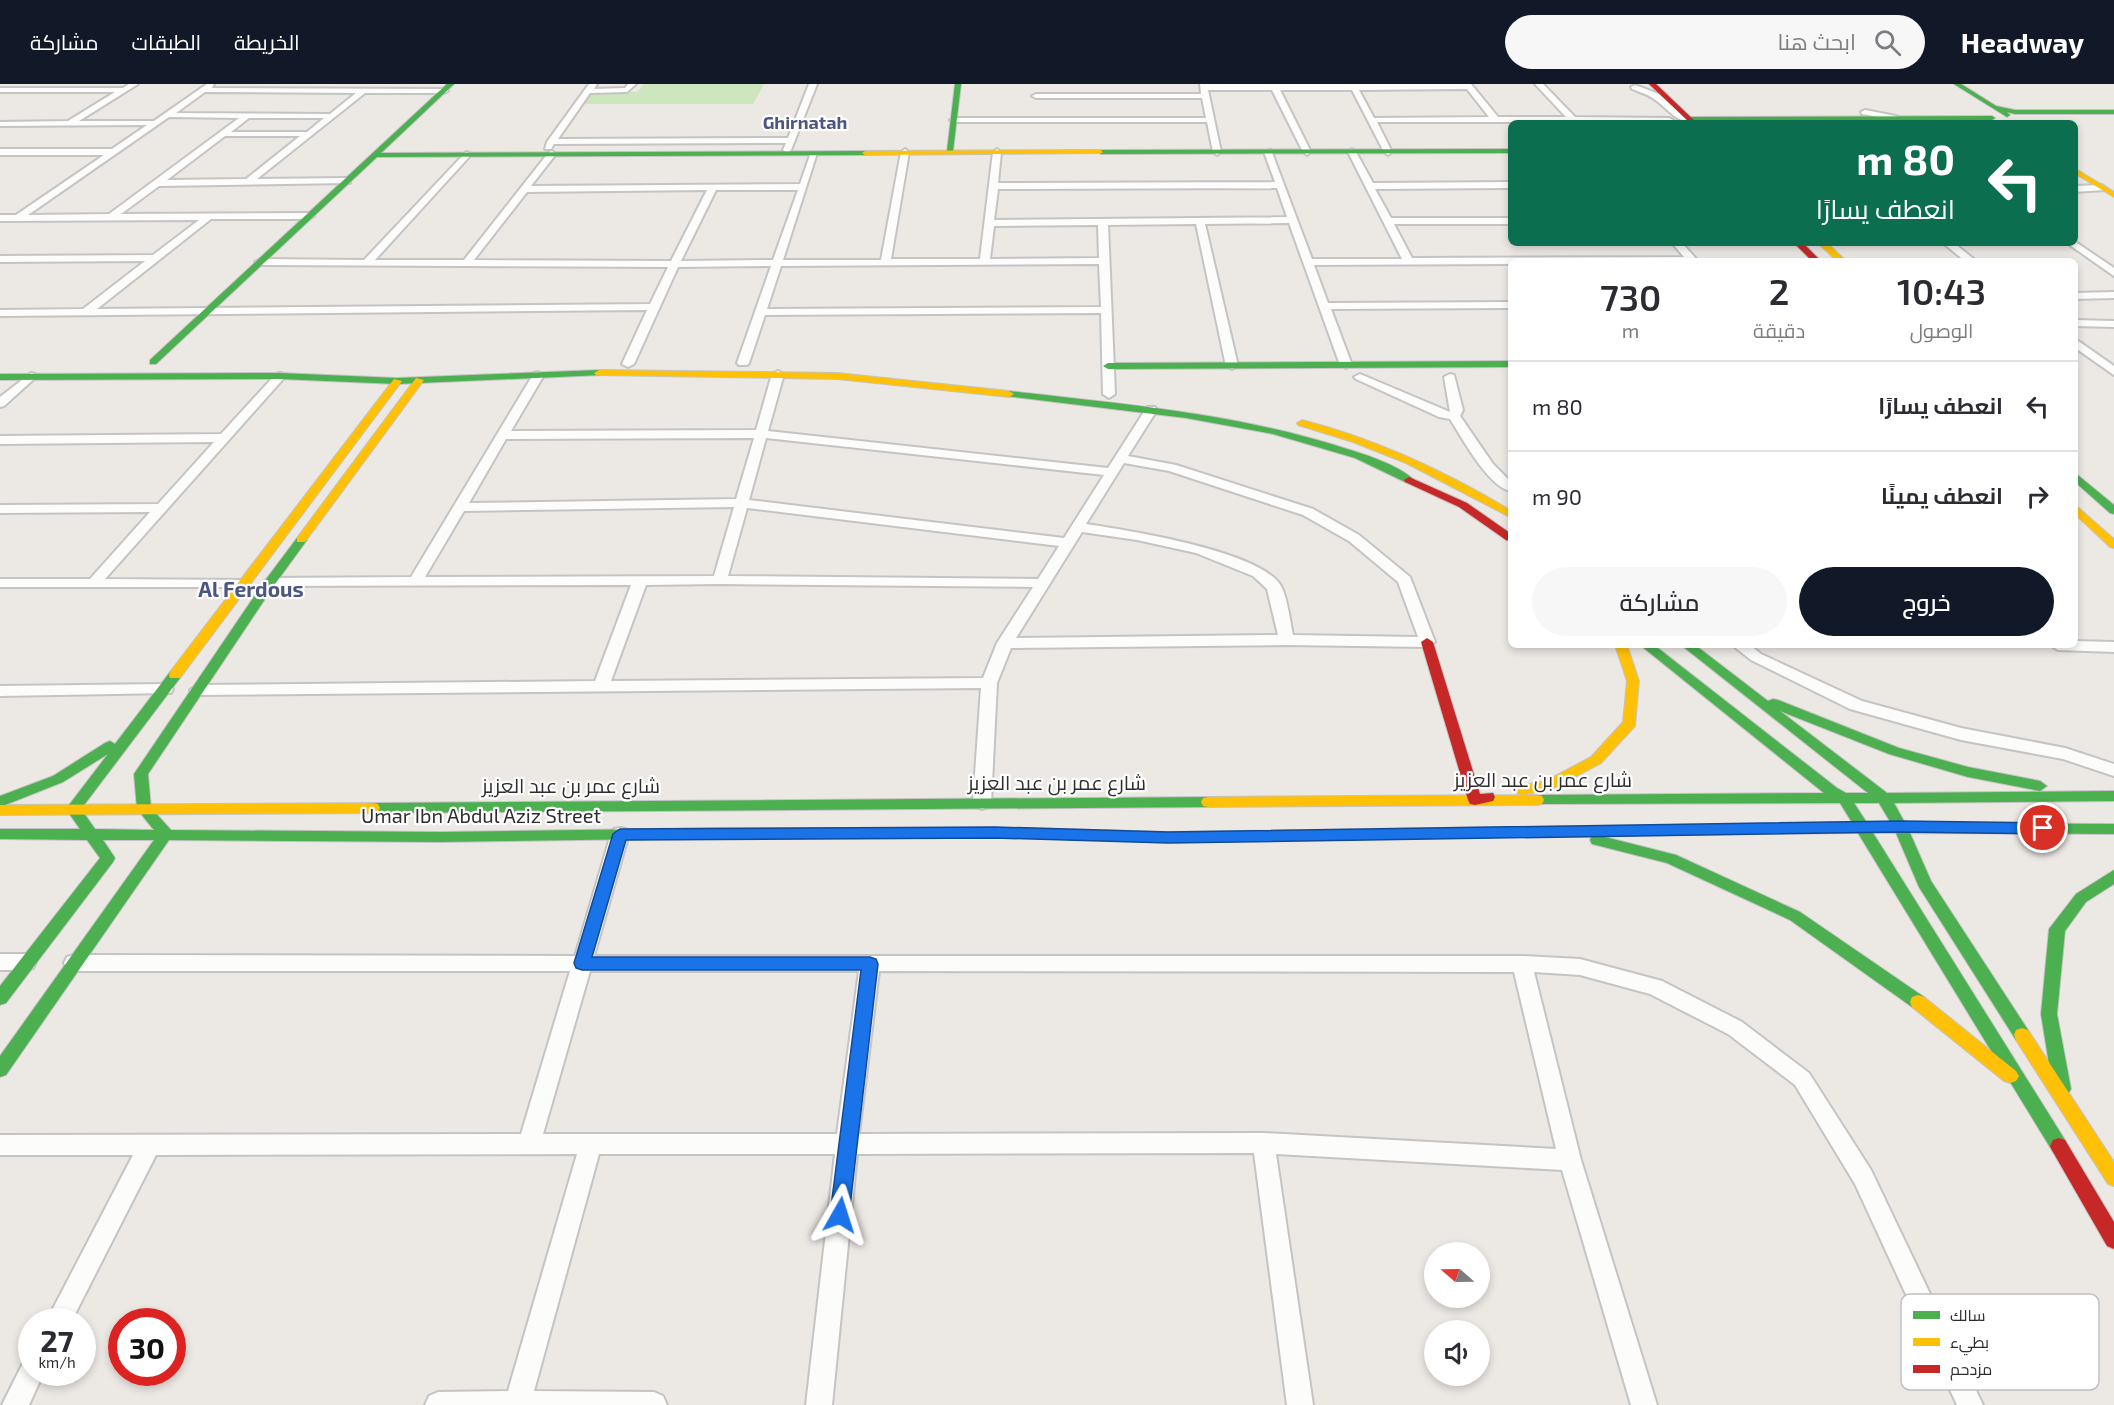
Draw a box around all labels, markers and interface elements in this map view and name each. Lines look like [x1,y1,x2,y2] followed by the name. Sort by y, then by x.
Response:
[1505,15,1925,69] search box
[1961,25,2084,59] text: Headway
[1871,26,1904,59] icon: search
[1777,28,1856,54] text: ابحث هنا
[30,29,99,54] text: مشاركة
[132,29,201,54] text: الطبقات
[234,29,300,54] text: الخريطة
[763,111,847,133] district label: Ghirnatah
[1856,133,1955,183] text: 80 m
[1976,144,2054,222] icon: left
[1816,192,1955,224] text: انعطف يسارًا
[1769,269,1789,312] text: 2
[1897,269,1986,312] text: 10:43
[1600,275,1661,318] text: 730
[1622,318,1639,342] text: m
[1753,318,1805,342] text: دقيقة
[1910,318,1973,342] text: الوصول
[2021,390,2054,423] icon: left
[1878,392,2003,418] text: انعطف يسارًا
[1532,393,1583,419] text: 80 m
[2021,480,2054,513] icon: right
[1881,482,2003,508] text: انعطف يمينًا
[1532,483,1582,509] text: 90 m
[1532,567,1787,636] button: مشاركة
[1799,567,2054,636] button: خروج
[198,576,304,601] district label: Al Ferdous
[1453,767,1632,794] street label: شارع عمر بن عبد العزيز
[967,770,1146,797] street label: شارع عمر بن عبد العزيز
[481,773,660,800] street label: شارع عمر بن عبد العزيز
[2017,802,2068,853] pin
[361,803,601,827] street label: Umar Ibn Abdul Aziz Street
[2026,811,2059,844] icon: arrive
[808,1183,872,1247] position arrow
[1424,1242,1490,1308] north arrow
[1424,1242,1490,1386] map controls
[1901,1294,2099,1390] legend
[1950,1305,1985,1324] text: سالك
[108,1308,186,1386] speed limit sign: 30
[1424,1320,1490,1386] button: sound
[40,1322,74,1358] text: 27
[1950,1332,1989,1356] text: بطيء
[38,1353,76,1371] text: km/h
[1950,1359,1992,1381] text: مزدحم

